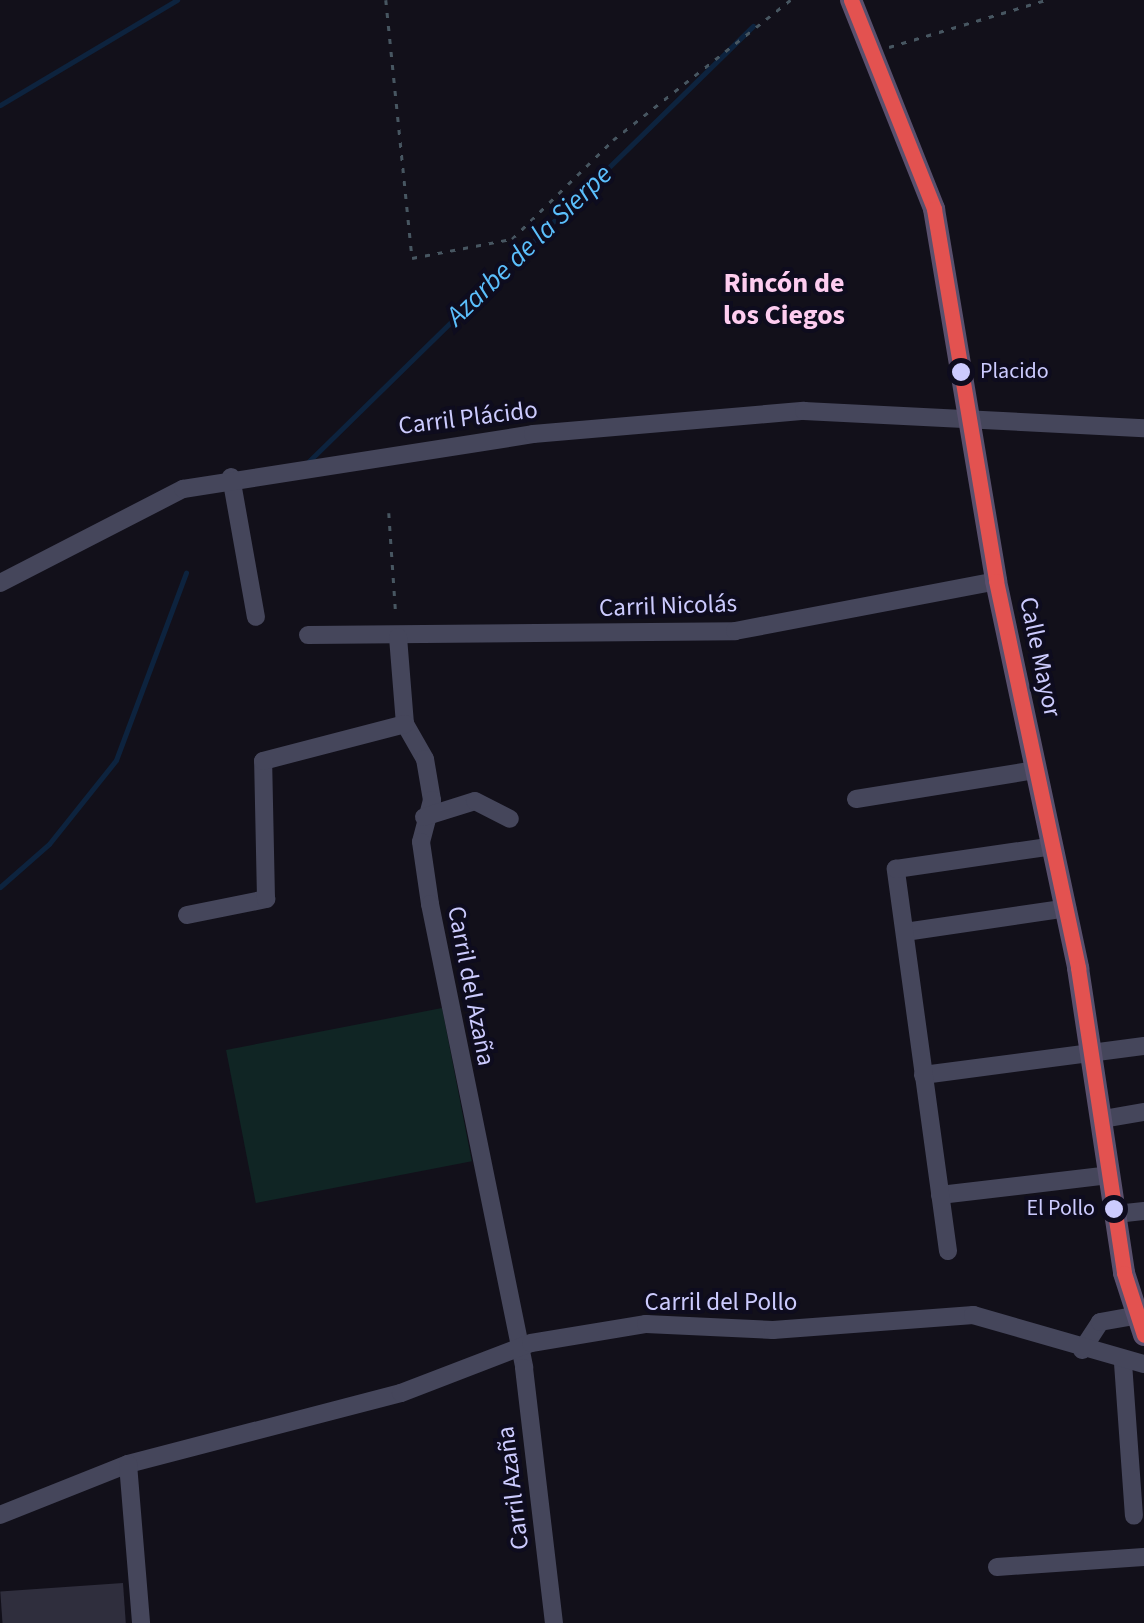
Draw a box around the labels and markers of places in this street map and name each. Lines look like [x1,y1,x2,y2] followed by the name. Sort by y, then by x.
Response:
[980,359,1049,385] place label: Placido
[951,362,971,382] marker: Placido
[1026,1196,1095,1222] place label: El Pollo
[1104,1199,1124,1219] marker: El Pollo

